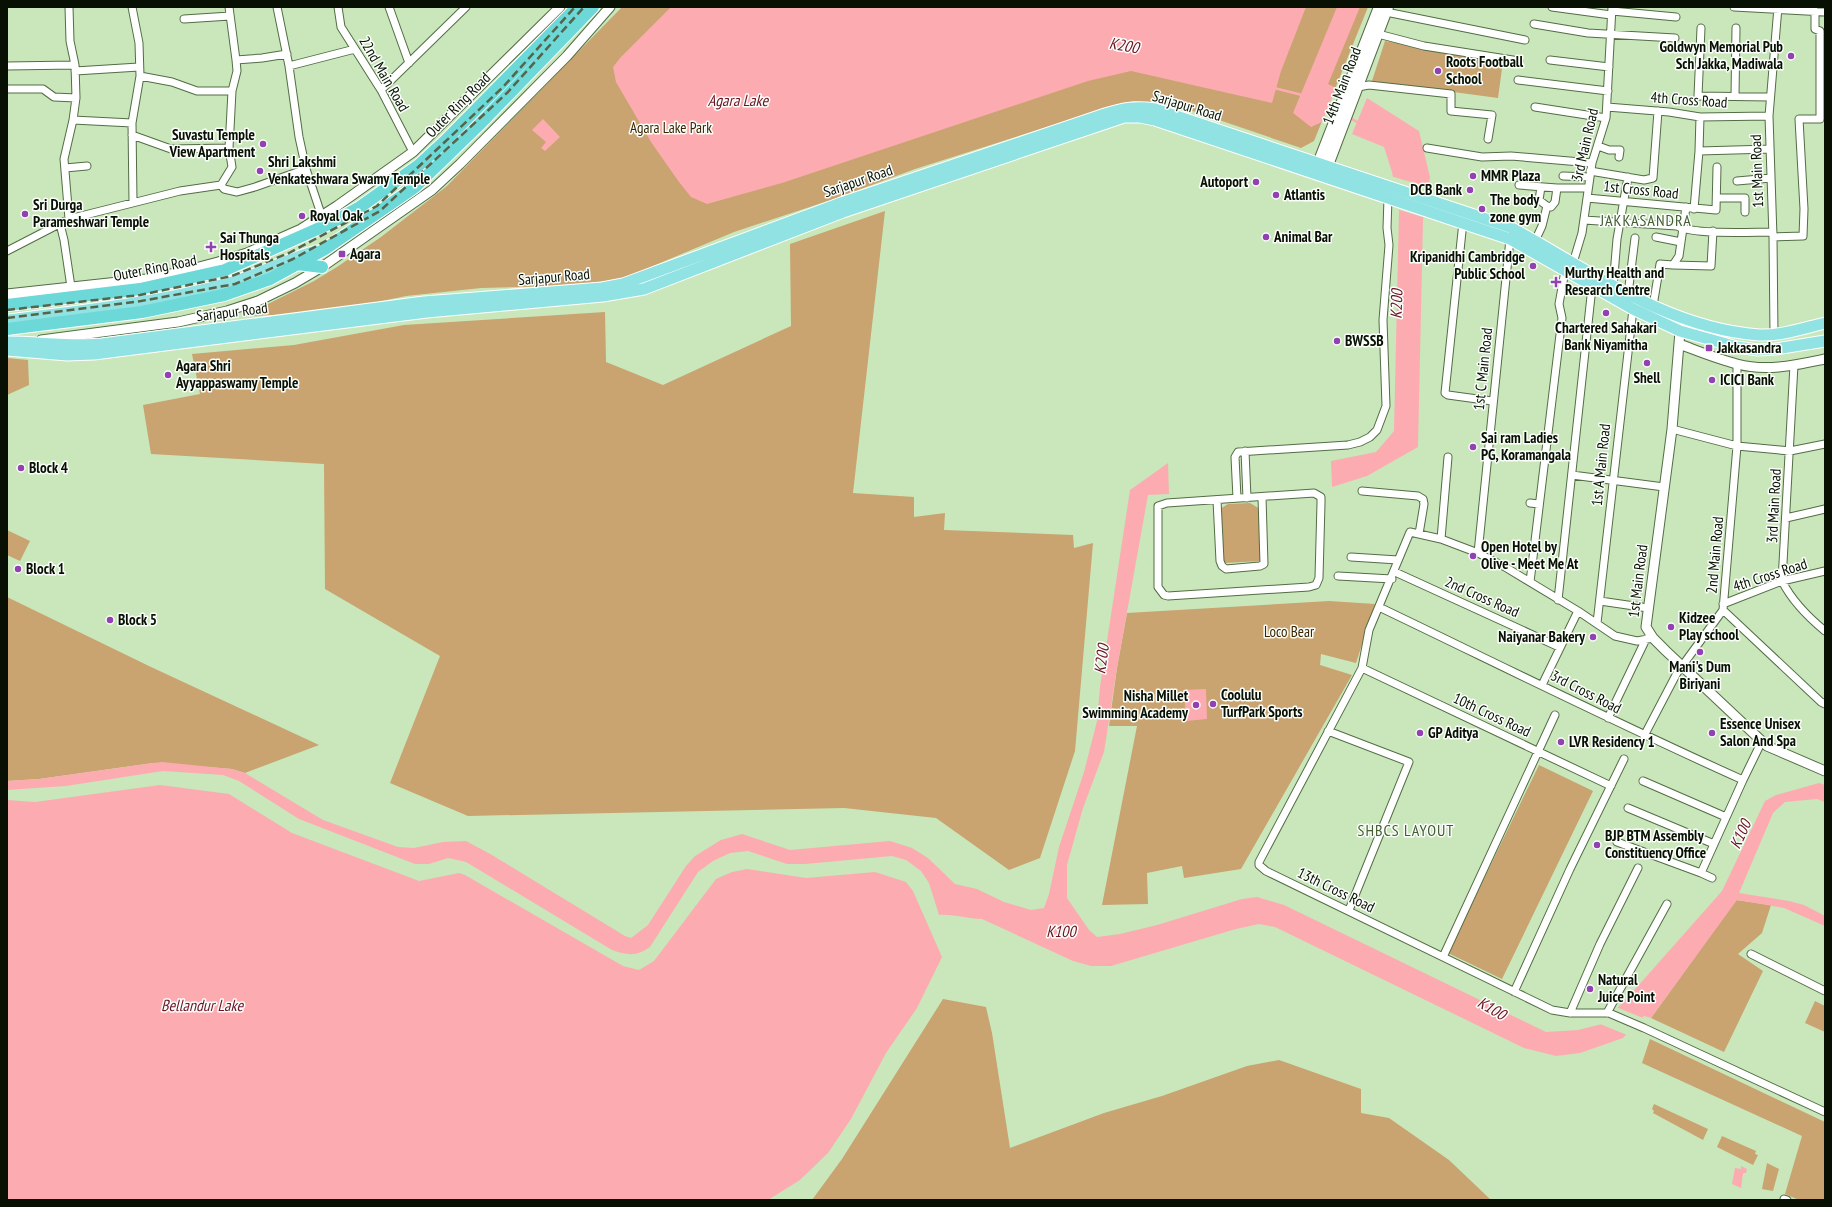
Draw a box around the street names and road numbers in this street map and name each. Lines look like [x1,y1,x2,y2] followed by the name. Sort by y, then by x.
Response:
[355,33,414,115] street label: 22nd Main Road
[1318,44,1365,127] street label: 14th Main Road
[421,68,494,141] street label: Outer Ring Road
[1150,86,1224,125] street label: Sarjapur Road
[1650,87,1728,112] street label: 4th Cross Road
[1567,106,1602,183] street label: 3rd Main Road
[1746,134,1767,208] street label: 1st Main Road
[821,160,895,201] street label: Sarjapur Road
[1603,176,1679,203] street label: 1st Cross Road
[112,250,198,285] street label: Outer Ring Road
[517,264,590,289] street label: Sarjapur Road
[195,298,269,325] street label: Sarjapur Road
[1469,327,1496,411] street label: 1st C Main Road
[1587,423,1614,507] street label: 1st A Main Road
[1762,468,1785,544] street label: 3rd Main Road
[1702,516,1727,594] street label: 2nd Main Road
[1624,543,1651,618] street label: 1st Main Road
[1730,554,1809,595] street label: 4th Cross Road
[1442,572,1522,621] street label: 2nd Cross Road
[1548,666,1625,717] street label: 3rd Cross Road
[1450,688,1534,741] street label: 10th Cross Road
[1294,863,1378,916] street label: 13th Cross Road

